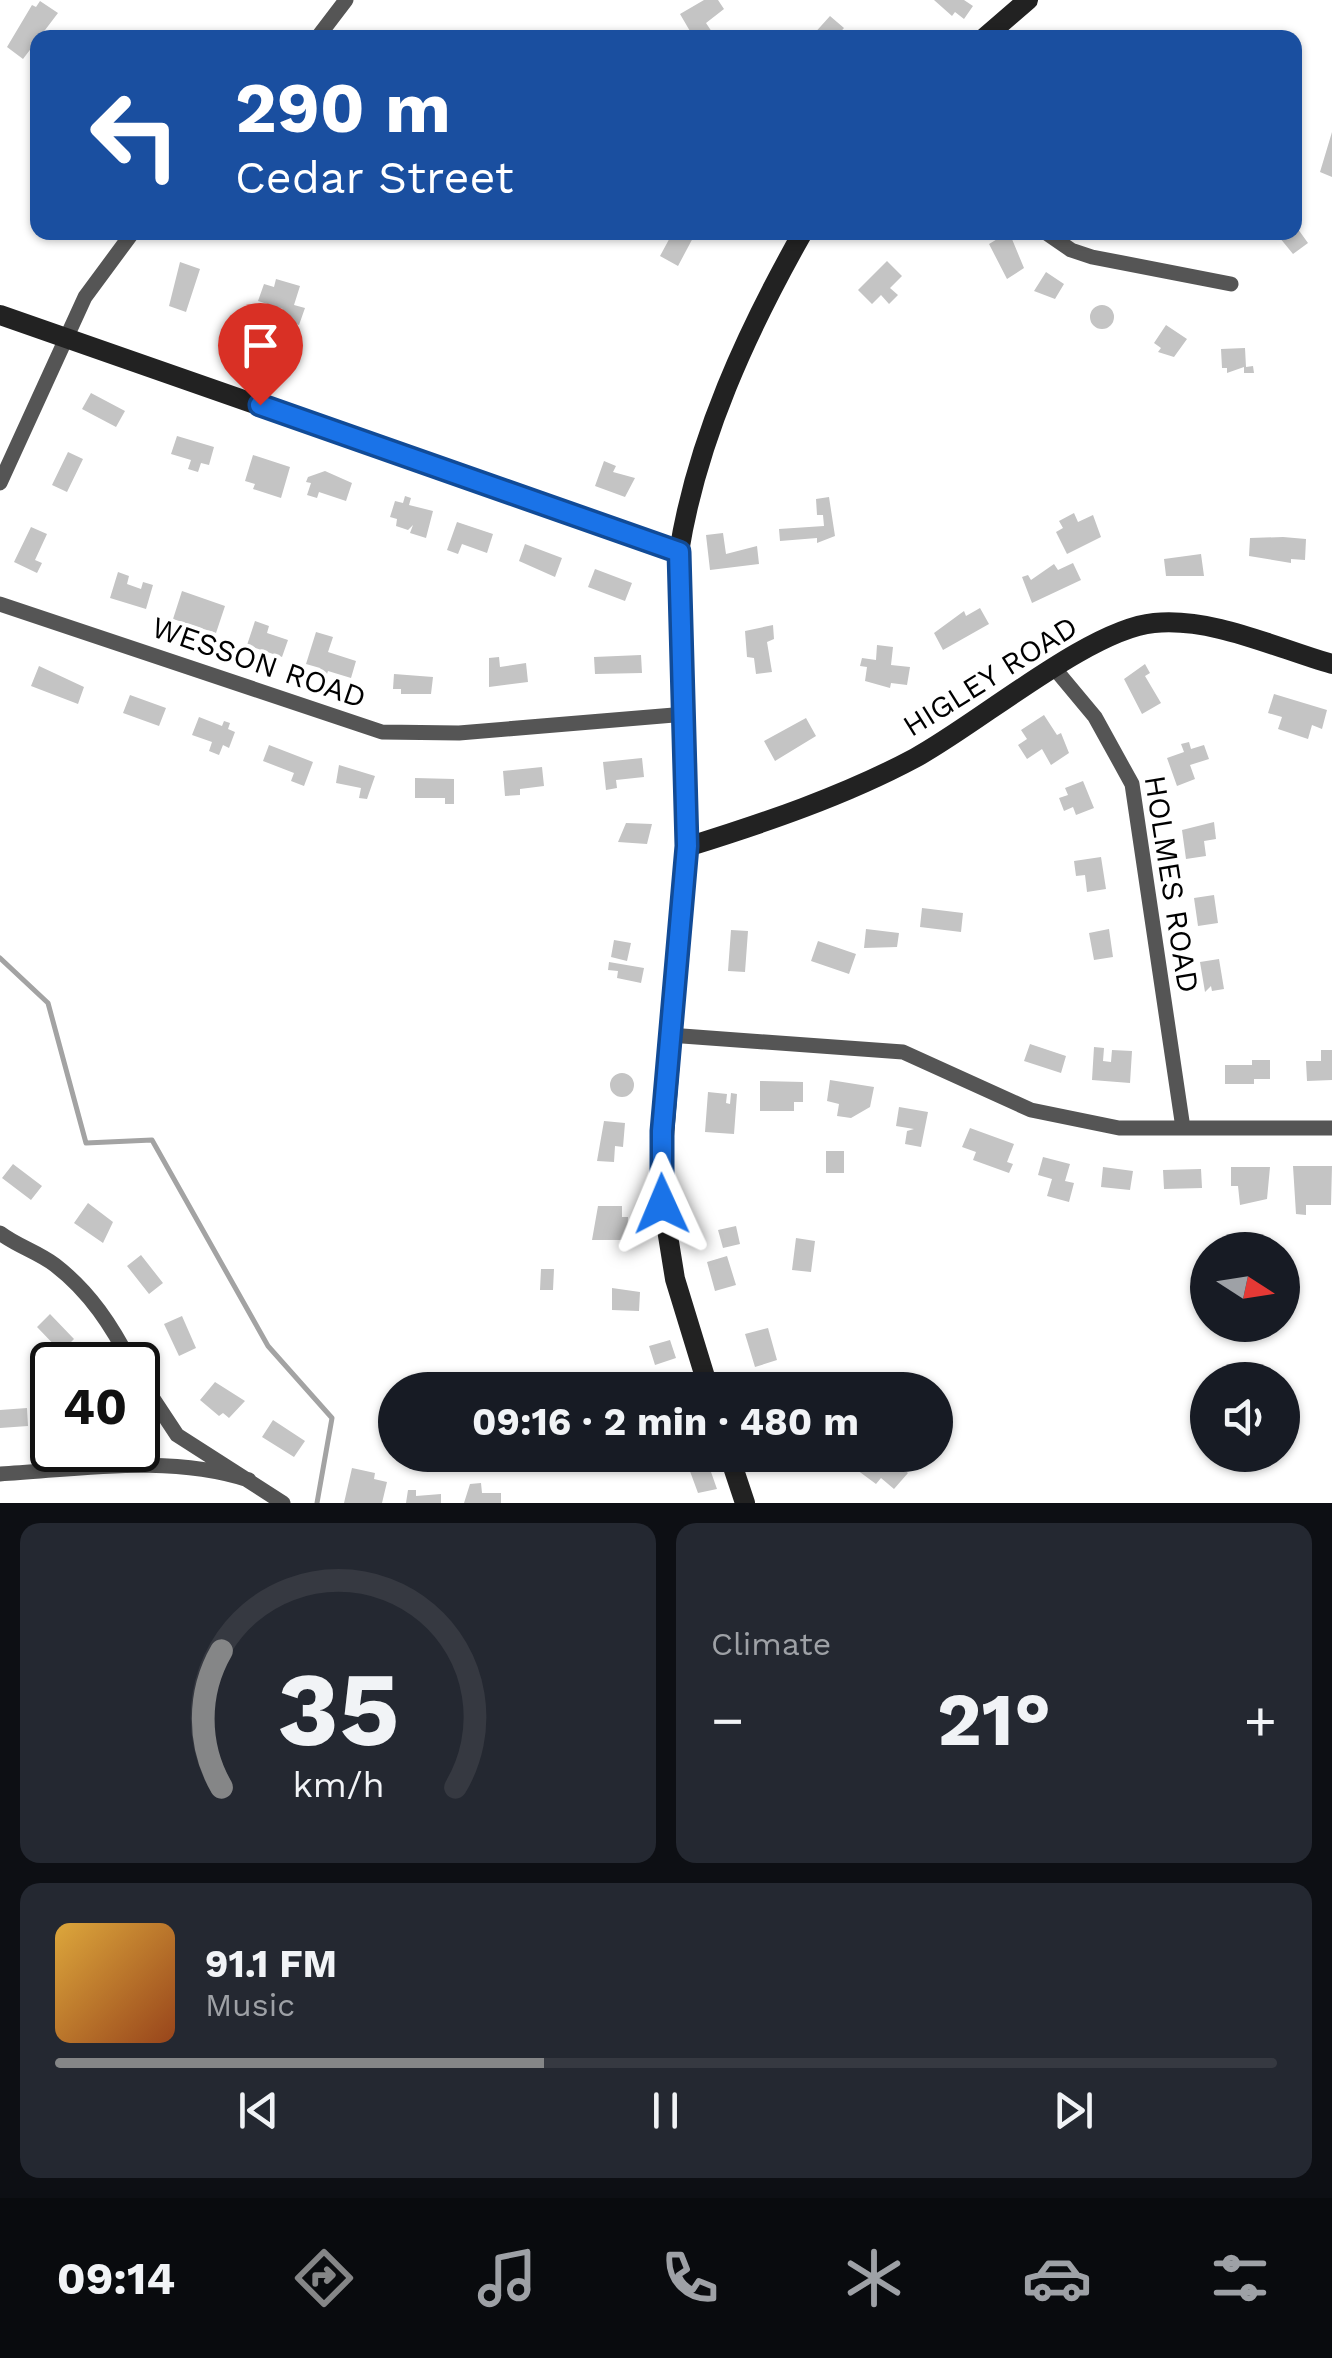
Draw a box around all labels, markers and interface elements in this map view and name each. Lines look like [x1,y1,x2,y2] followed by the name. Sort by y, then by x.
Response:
[235,67,451,149] text: 290 m
[70,70,200,200] icon: left
[235,151,514,204] text: Cedar Street
[218,303,303,406] pin
[233,318,288,373] icon: arrive
[896,608,1084,744] street label: HIGLEY ROAD
[147,609,371,715] street label: WESSON ROAD
[1138,773,1206,995] street label: HOLMES ROAD
[610,1152,714,1256] position arrow
[1190,1232,1300,1342] north arrow
[1190,1232,1300,1472] map controls
[30,1342,160,1472] speed limit sign: 40
[1190,1362,1300,1472] button: sound
[472,1400,859,1444] text: 09:16 · 2 min · 480 m
[711,1625,831,1663] text: Climate
[277,1648,399,1770] text: 35
[937,1675,1051,1763] text: 21°
[711,1688,744,1752] text: −
[1244,1688,1277,1752] text: +
[292,1764,384,1806] text: km/h
[205,1942,337,1986] text: 91.1 FM
[205,1986,295,2024] text: Music
[231,2083,286,2138] icon: previous
[638,2083,693,2138] icon: pause
[1046,2083,1101,2138] icon: next
[289,2243,359,2313] icon: directions
[472,2243,542,2313] icon: music
[655,2243,725,2313] icon: phone
[839,2243,909,2313] icon: climate
[1022,2243,1092,2313] icon: car
[1205,2243,1275,2313] icon: filters
[57,2252,175,2305] text: 09:14

